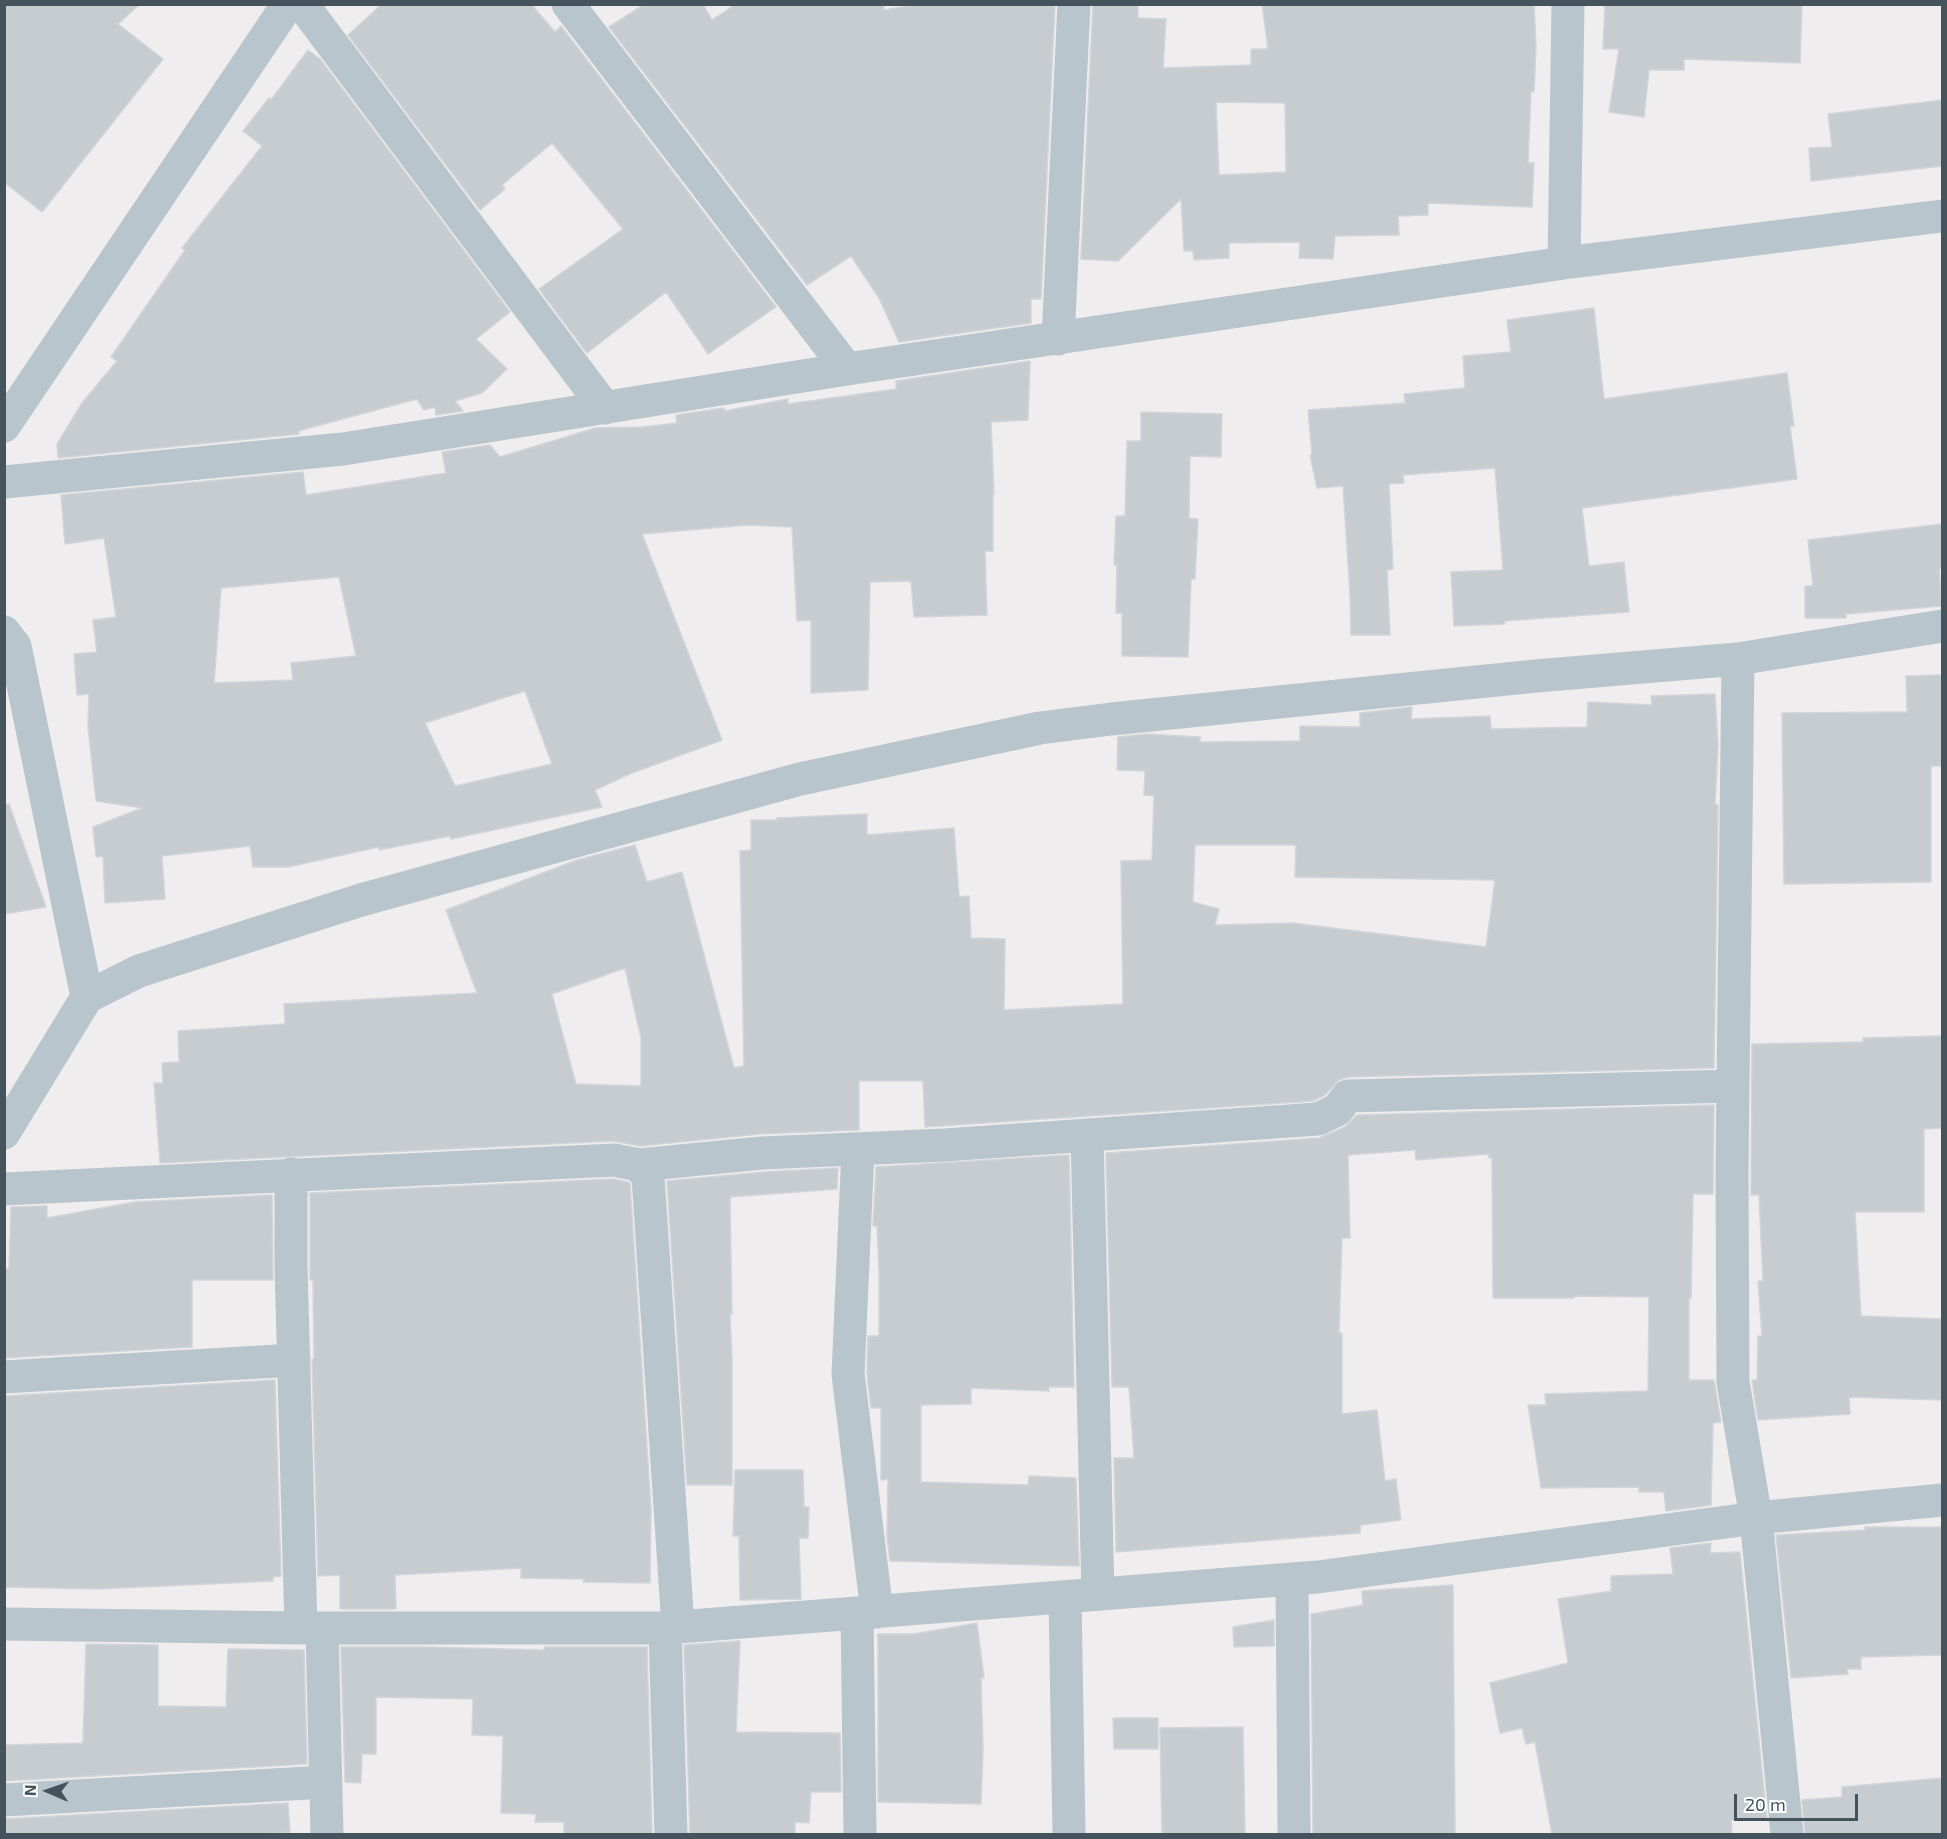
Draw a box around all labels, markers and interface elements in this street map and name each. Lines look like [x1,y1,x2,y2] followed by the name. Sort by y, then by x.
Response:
[18,1761,78,1821] north arrow
[1737,1782,1862,1820] scale bar
[20,1784,39,1796] text: N
[1745,1793,1786,1815] text: 20 m

